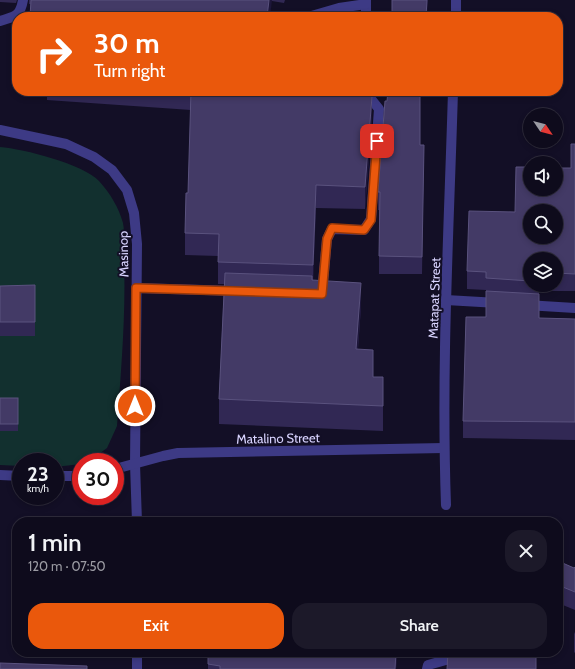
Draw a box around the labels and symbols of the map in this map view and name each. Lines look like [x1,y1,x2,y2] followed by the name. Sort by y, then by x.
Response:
[523,108,563,148] north arrow
[360,124,394,158] pin
[115,231,131,277] street label: Masinop
[425,256,443,339] street label: Matapat Street
[114,385,156,427] position arrow
[236,429,321,447] street label: Matalino Street
[72,453,124,505] speed limit sign: 30

